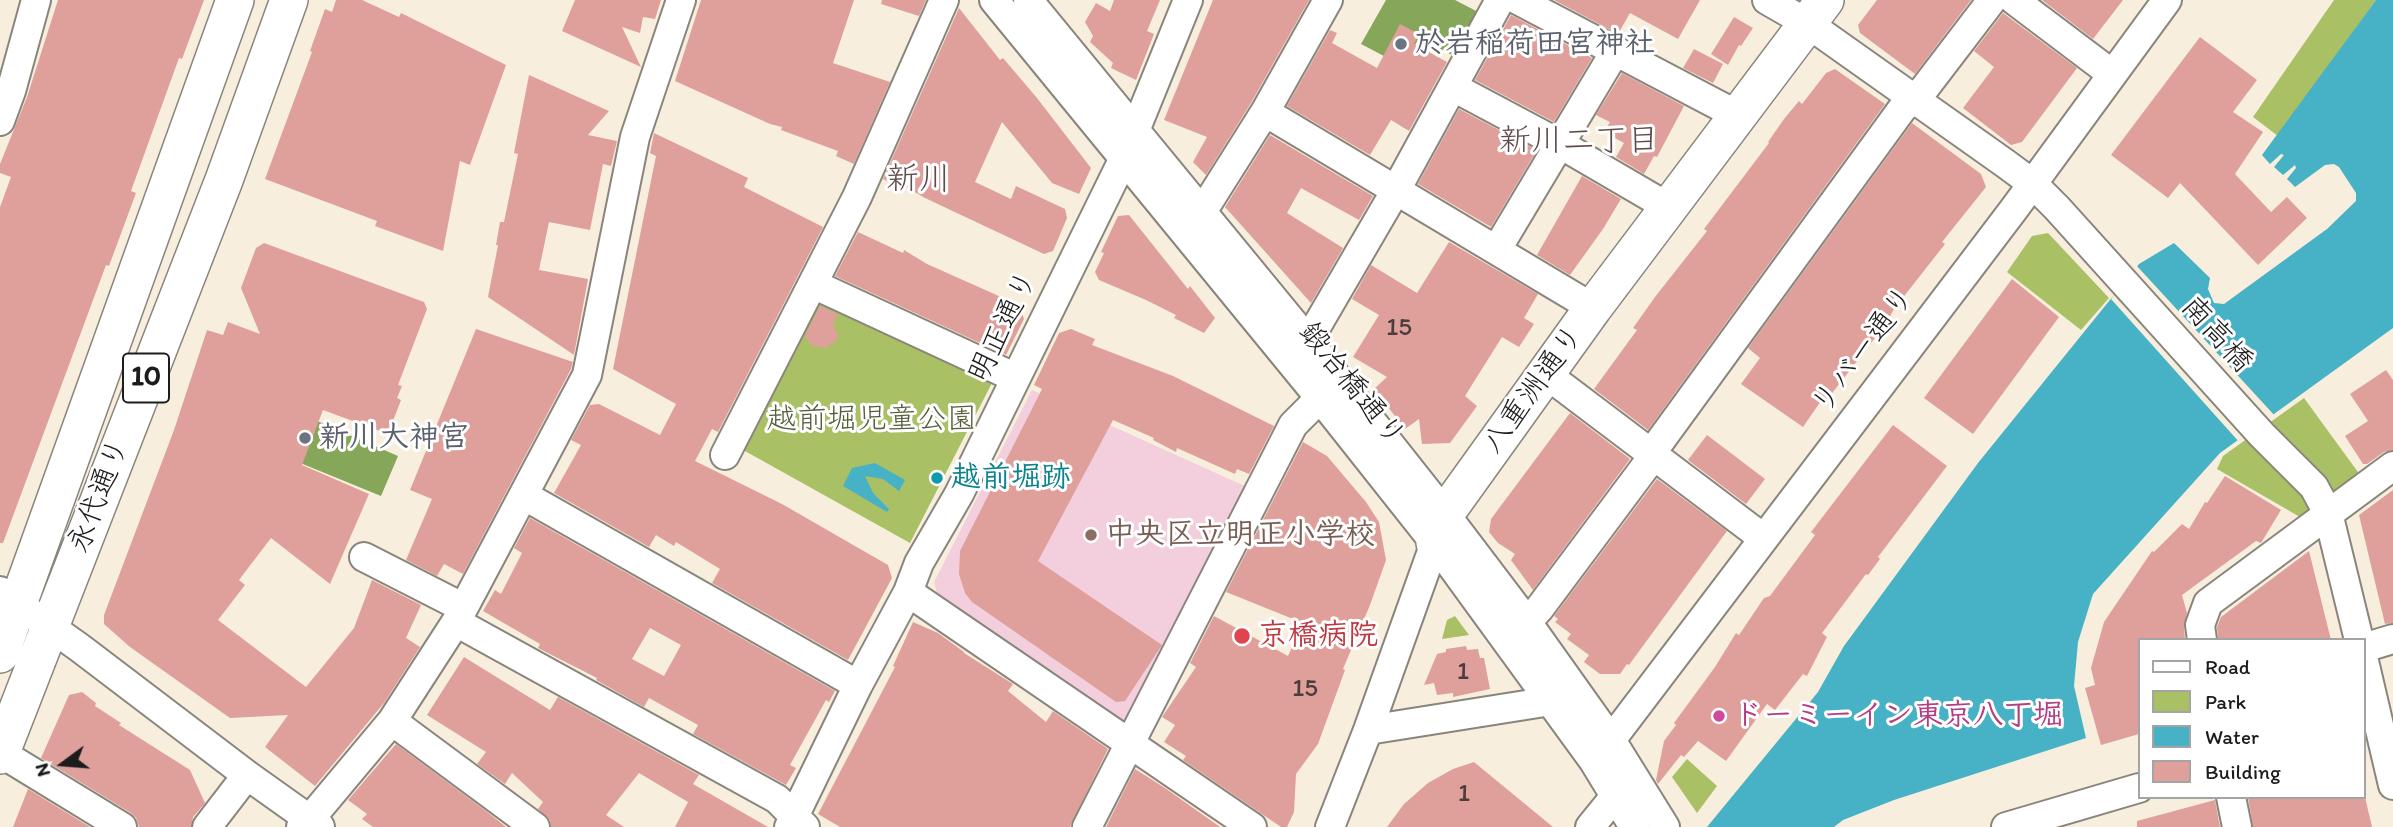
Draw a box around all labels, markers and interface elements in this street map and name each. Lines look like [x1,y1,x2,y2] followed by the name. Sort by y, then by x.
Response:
[1415,26,1655,62] place label: 於岩稲荷田宮神社
[1393,36,1409,52] marker: 於岩稲荷田宮神社
[1499,123,1659,161] district label: 新川二丁目
[886,161,952,201] district label: 新川
[962,265,1046,389] street label: 明正通り
[1804,280,1924,422] street label: リバー通り
[2173,290,2259,380] street label: 南高橋
[1386,312,1412,344] house number: 15
[1290,315,1412,455] street label: 鍛冶橋通り
[1475,319,1593,461] street label: 八重洲通り
[123,354,169,402] road number: 10
[767,402,977,438] park label: 越前堀児童公園
[319,420,469,456] place label: 新川大神宮
[297,430,313,446] marker: 新川大神宮
[62,434,138,558] street label: 永代通り
[951,460,1071,496] place label: 越前堀跡
[929,470,945,486] marker: 越前堀跡
[1105,517,1375,553] place label: 中央区立明正小学校
[1083,527,1099,543] marker: 中央区立明正小学校
[1258,618,1378,654] place label: 京橋病院
[1232,626,1252,646] marker: 京橋病院
[2138,638,2365,799] legend
[2205,654,2250,679] text: Road
[1457,656,1469,688] house number: 1
[1292,673,1318,705] house number: 15
[2205,689,2246,714] text: Park
[1733,698,2063,734] place label: ドーミーイン東京八丁堀
[1711,708,1727,724] marker: ドーミーイン東京八丁堀
[2205,724,2259,749] text: Water
[28,729,98,799] north arrow
[2205,759,2281,784] text: Building
[30,761,55,779] text: N
[1458,778,1470,810] house number: 1

